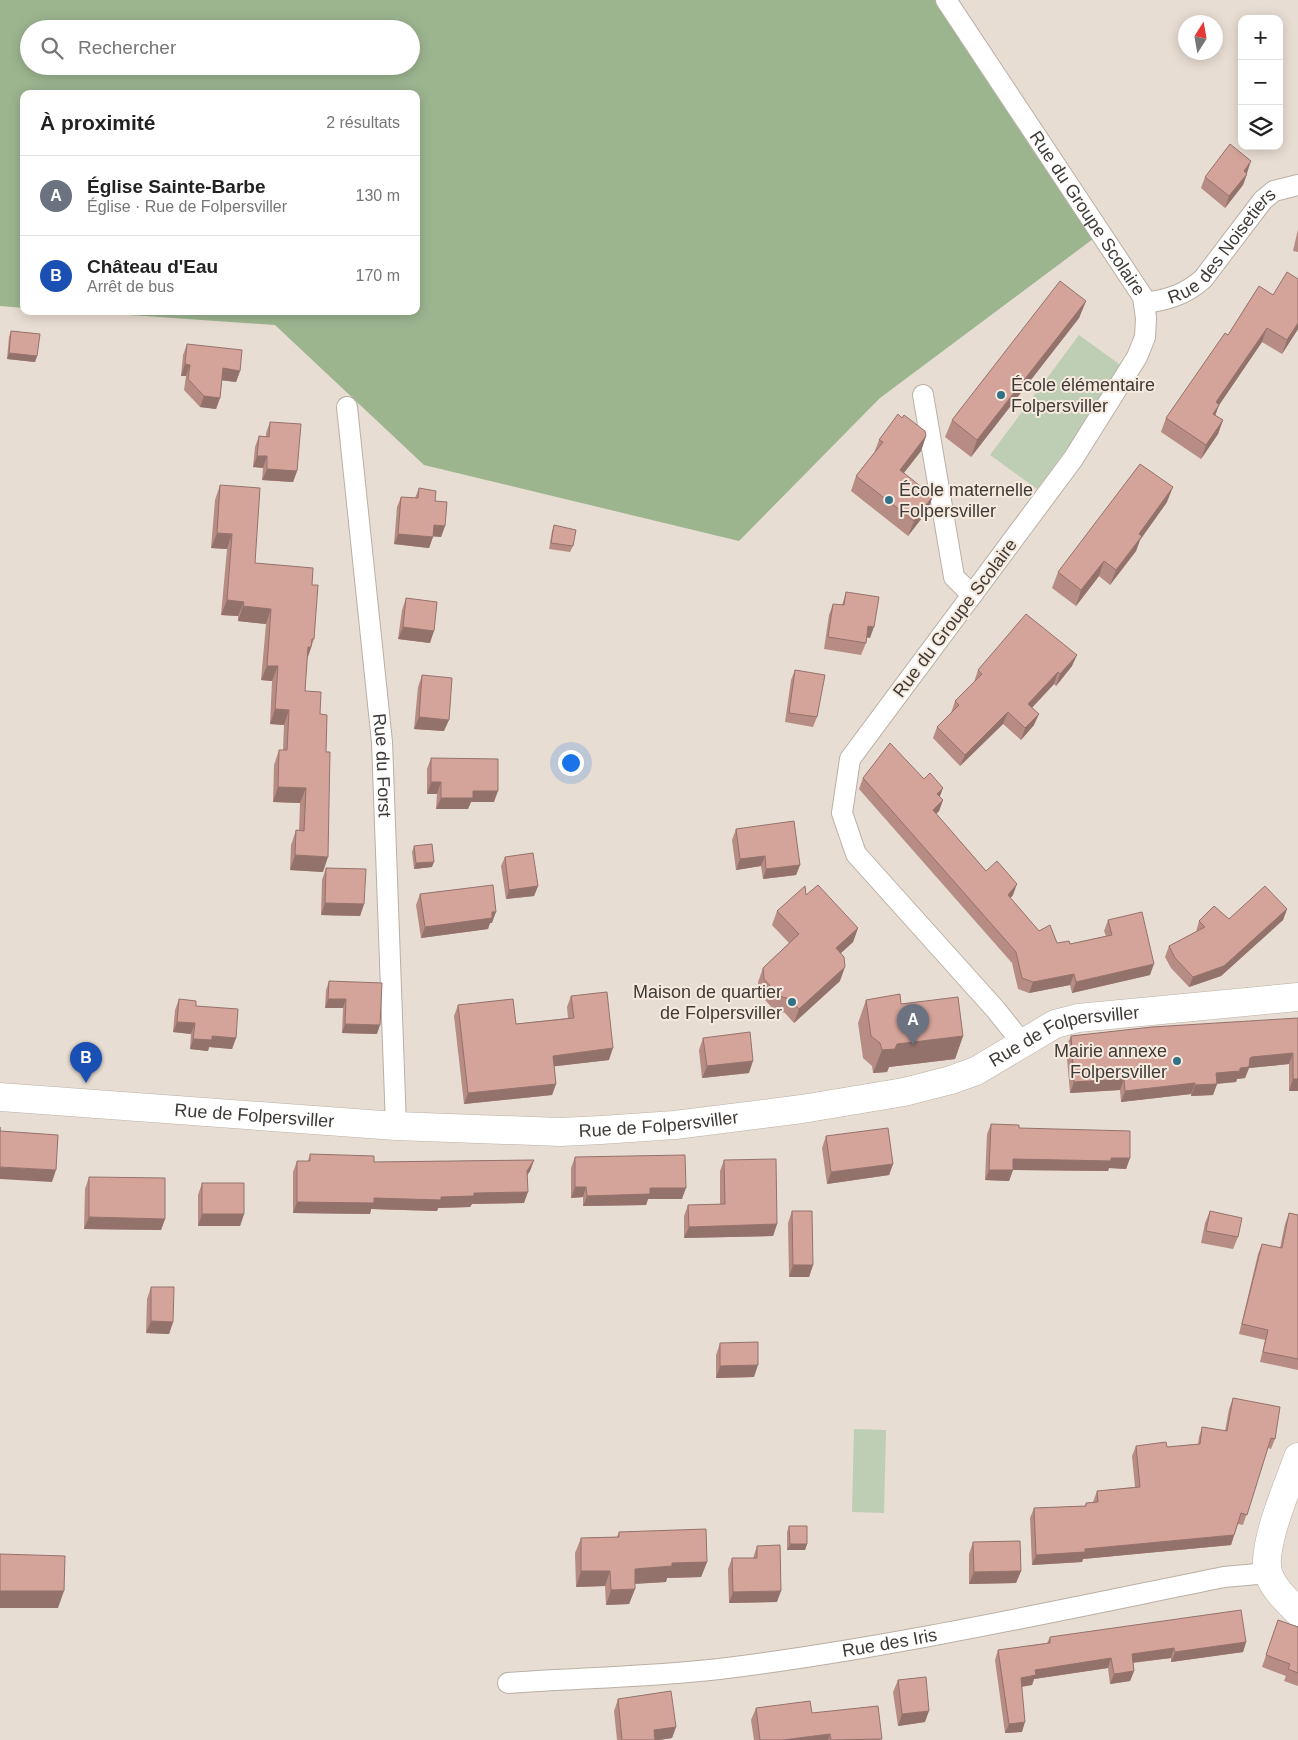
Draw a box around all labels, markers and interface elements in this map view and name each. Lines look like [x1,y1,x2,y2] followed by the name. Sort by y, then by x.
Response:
[1178,15,1223,60] north arrow
[1238,15,1283,150] map controls
[1238,15,1283,60] button: +
[20,20,420,75] search box
[38,34,66,62] icon: search
[78,37,176,58] text: Rechercher
[1238,60,1283,105] button: −
[1238,105,1283,150] button: layers
[40,111,156,134] text: À proximité
[326,114,400,131] text: 2 résultats
[1026,127,1149,299] street label: Rue du Groupe Scolaire
[87,176,265,197] text: Église Sainte-Barbe
[1165,184,1279,308] street label: Rue des Noisetiers
[50,187,62,204] text: A
[356,187,400,204] text: 130 m
[87,198,287,215] text: Église · Rue de Folpersviller
[87,256,218,277] text: Château d'Eau
[50,267,62,284] text: B
[356,267,400,284] text: 170 m
[87,278,174,295] text: Arrêt de bus
[1011,375,1155,416] place label: École élémentaire Folpersviller
[995,389,1007,401] marker: École élémentaire Folpersviller
[899,480,1033,521] place label: École maternelle Folpersviller
[883,494,895,506] marker: École maternelle Folpersviller
[889,535,1021,701] street label: Rue du Groupe Scolaire
[369,712,395,818] street label: Rue du Forst
[558,750,584,776] your location
[633,982,782,1023] place label: Maison de quartier de Folpersviller
[786,996,798,1008] marker: Maison de quartier de Folpersviller
[986,1002,1140,1071] street label: Rue de Folpersviller
[897,1004,929,1045] pin: A
[1054,1041,1167,1082] place label: Mairie annexe Folpersviller
[70,1042,102,1083] pin: B
[1171,1055,1183,1067] marker: Mairie annexe Folpersviller
[174,1100,335,1131] street label: Rue de Folpersviller
[578,1107,739,1141] street label: Rue de Folpersviller
[841,1625,939,1661] street label: Rue des Iris

